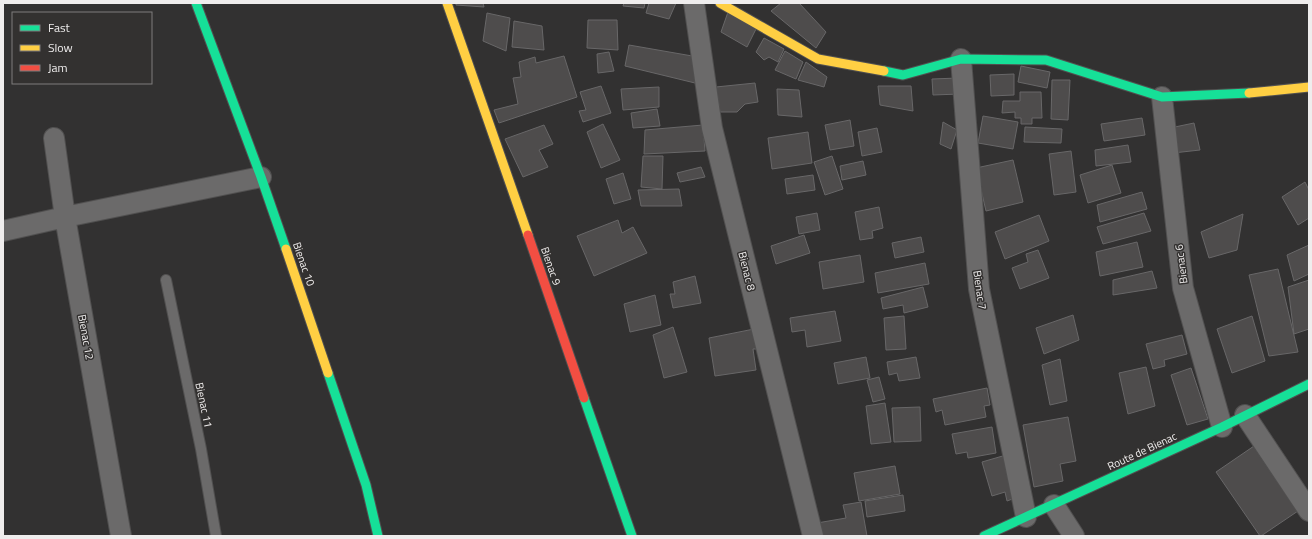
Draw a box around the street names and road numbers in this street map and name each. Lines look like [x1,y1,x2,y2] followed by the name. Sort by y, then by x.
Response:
[289,240,319,288] street label: Bienac 10
[1171,243,1191,285] street label: Bienac 6
[537,245,565,287] street label: Bienac 9
[734,250,760,292] street label: Bienac 8
[969,269,991,311] street label: Bienac 7
[74,313,98,361] street label: Bienac 12
[191,381,217,429] street label: Bienac 11
[1105,428,1180,474] street label: Route de Bienac

